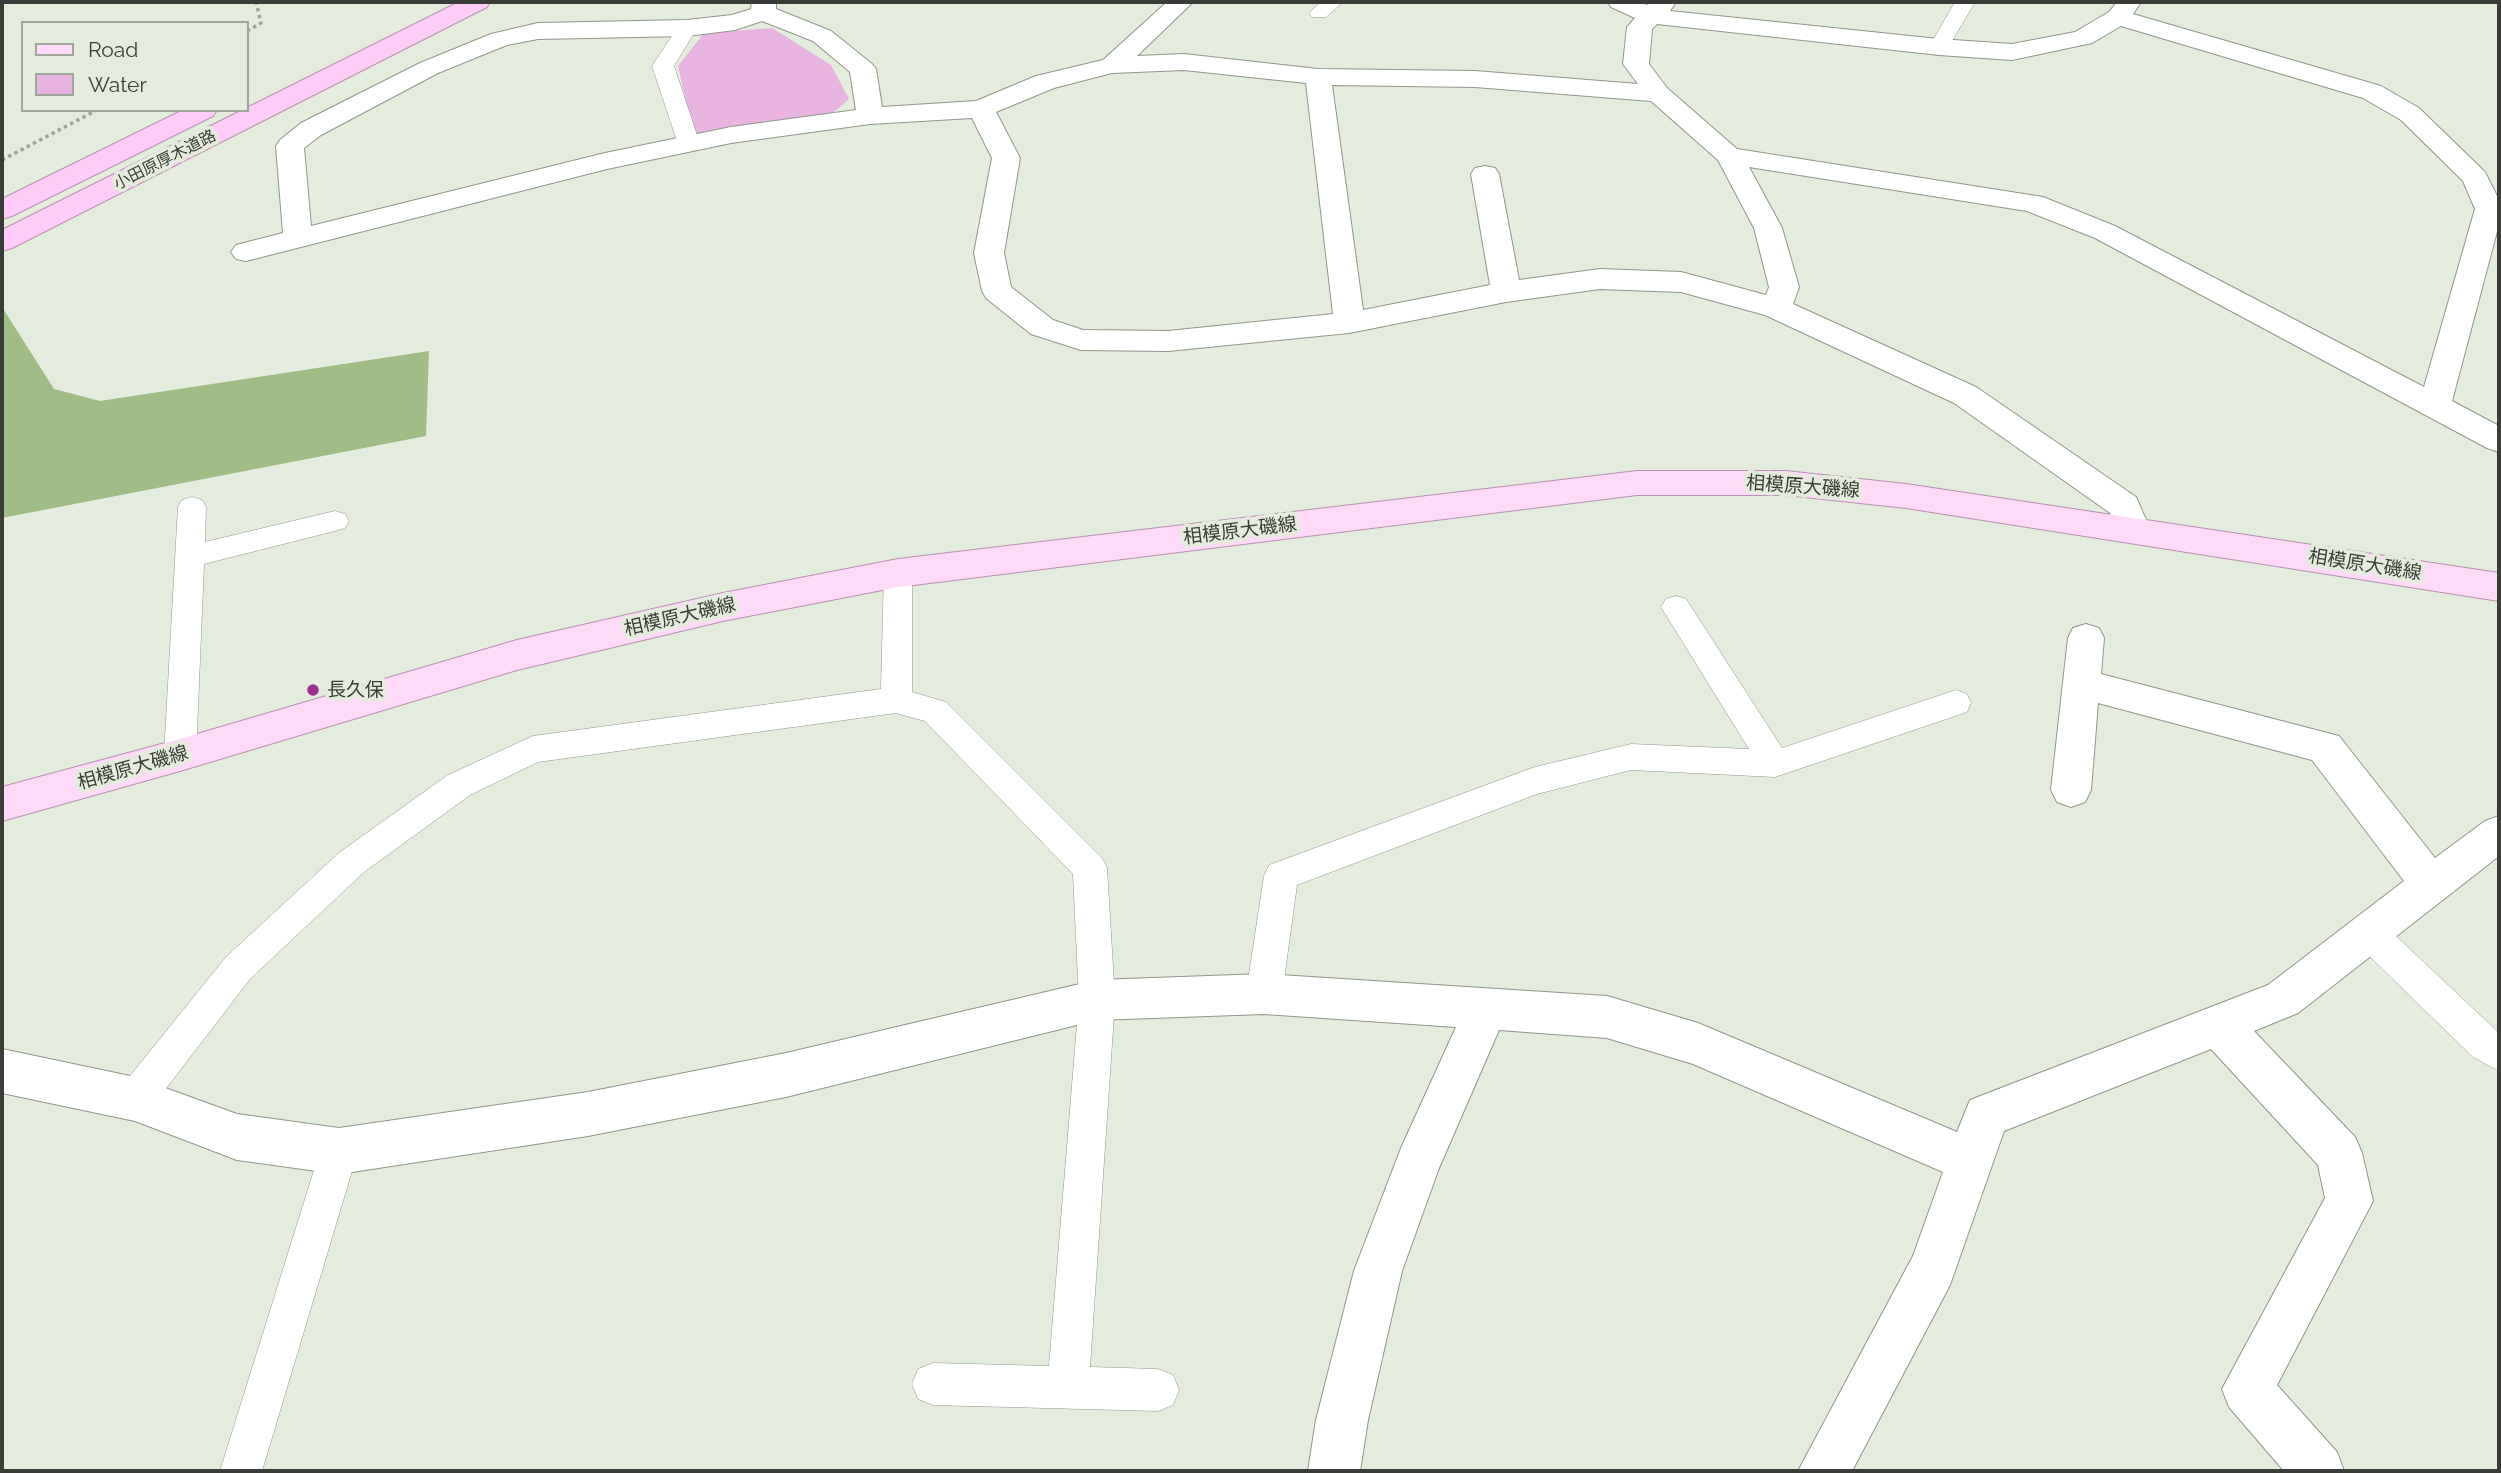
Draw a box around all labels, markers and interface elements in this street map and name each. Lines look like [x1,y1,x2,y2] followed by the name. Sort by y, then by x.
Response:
[21,21,248,112] legend
[88,37,138,62] text: Road
[88,72,147,97] text: Water
[111,126,219,194] street label: 小田原厚木道路
[1745,472,1861,502] street label: 相模原大磯線
[1182,513,1298,549] street label: 相模原大磯線
[2307,545,2423,585] street label: 相模原大磯線
[622,593,738,641] street label: 相模原大磯線
[327,679,384,701] place label: 長久保
[305,682,321,698] marker: 長久保
[75,741,191,795] street label: 相模原大磯線

